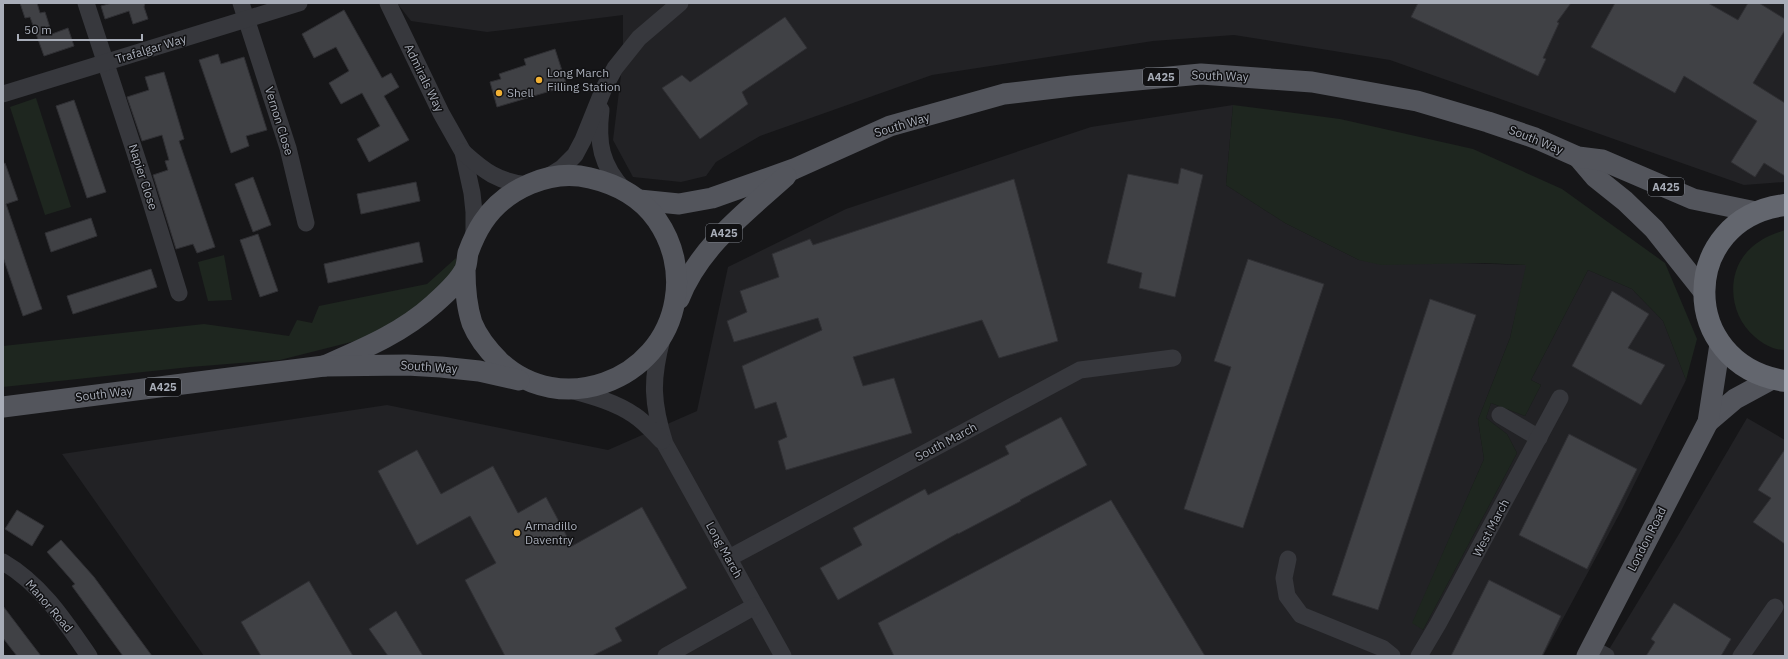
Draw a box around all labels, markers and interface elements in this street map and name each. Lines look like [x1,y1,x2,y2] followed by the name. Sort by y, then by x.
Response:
[18,16,142,42] scale bar
[24,22,52,37] text: 50 m
[114,31,188,66] street label: Trafalgar Way
[402,41,447,114] street label: Admirals Way
[547,65,621,94] place label: Long March Filling Station
[1191,67,1249,84] street label: South Way
[1143,68,1179,86] road number: A425
[534,75,544,85] marker: Long March Filling Station
[262,85,297,157] street label: Vernon Close
[507,85,534,100] place label: Shell
[494,88,504,98] marker: Shell
[872,109,931,140] street label: South Way
[1507,122,1566,157] street label: South Way
[126,142,161,212] street label: Napier Close
[1648,178,1684,196] road number: A425
[706,224,742,242] road number: A425
[400,357,458,376] street label: South Way
[145,378,181,396] road number: A425
[75,383,133,404] street label: South Way
[912,419,979,464] street label: South March
[1469,496,1512,559] street label: West March
[1624,504,1669,574] street label: London Road
[525,518,577,547] place label: Armadillo Daventry
[703,519,746,580] street label: Long March
[512,528,522,538] marker: Armadillo Daventry
[23,576,76,635] street label: Manor Road

